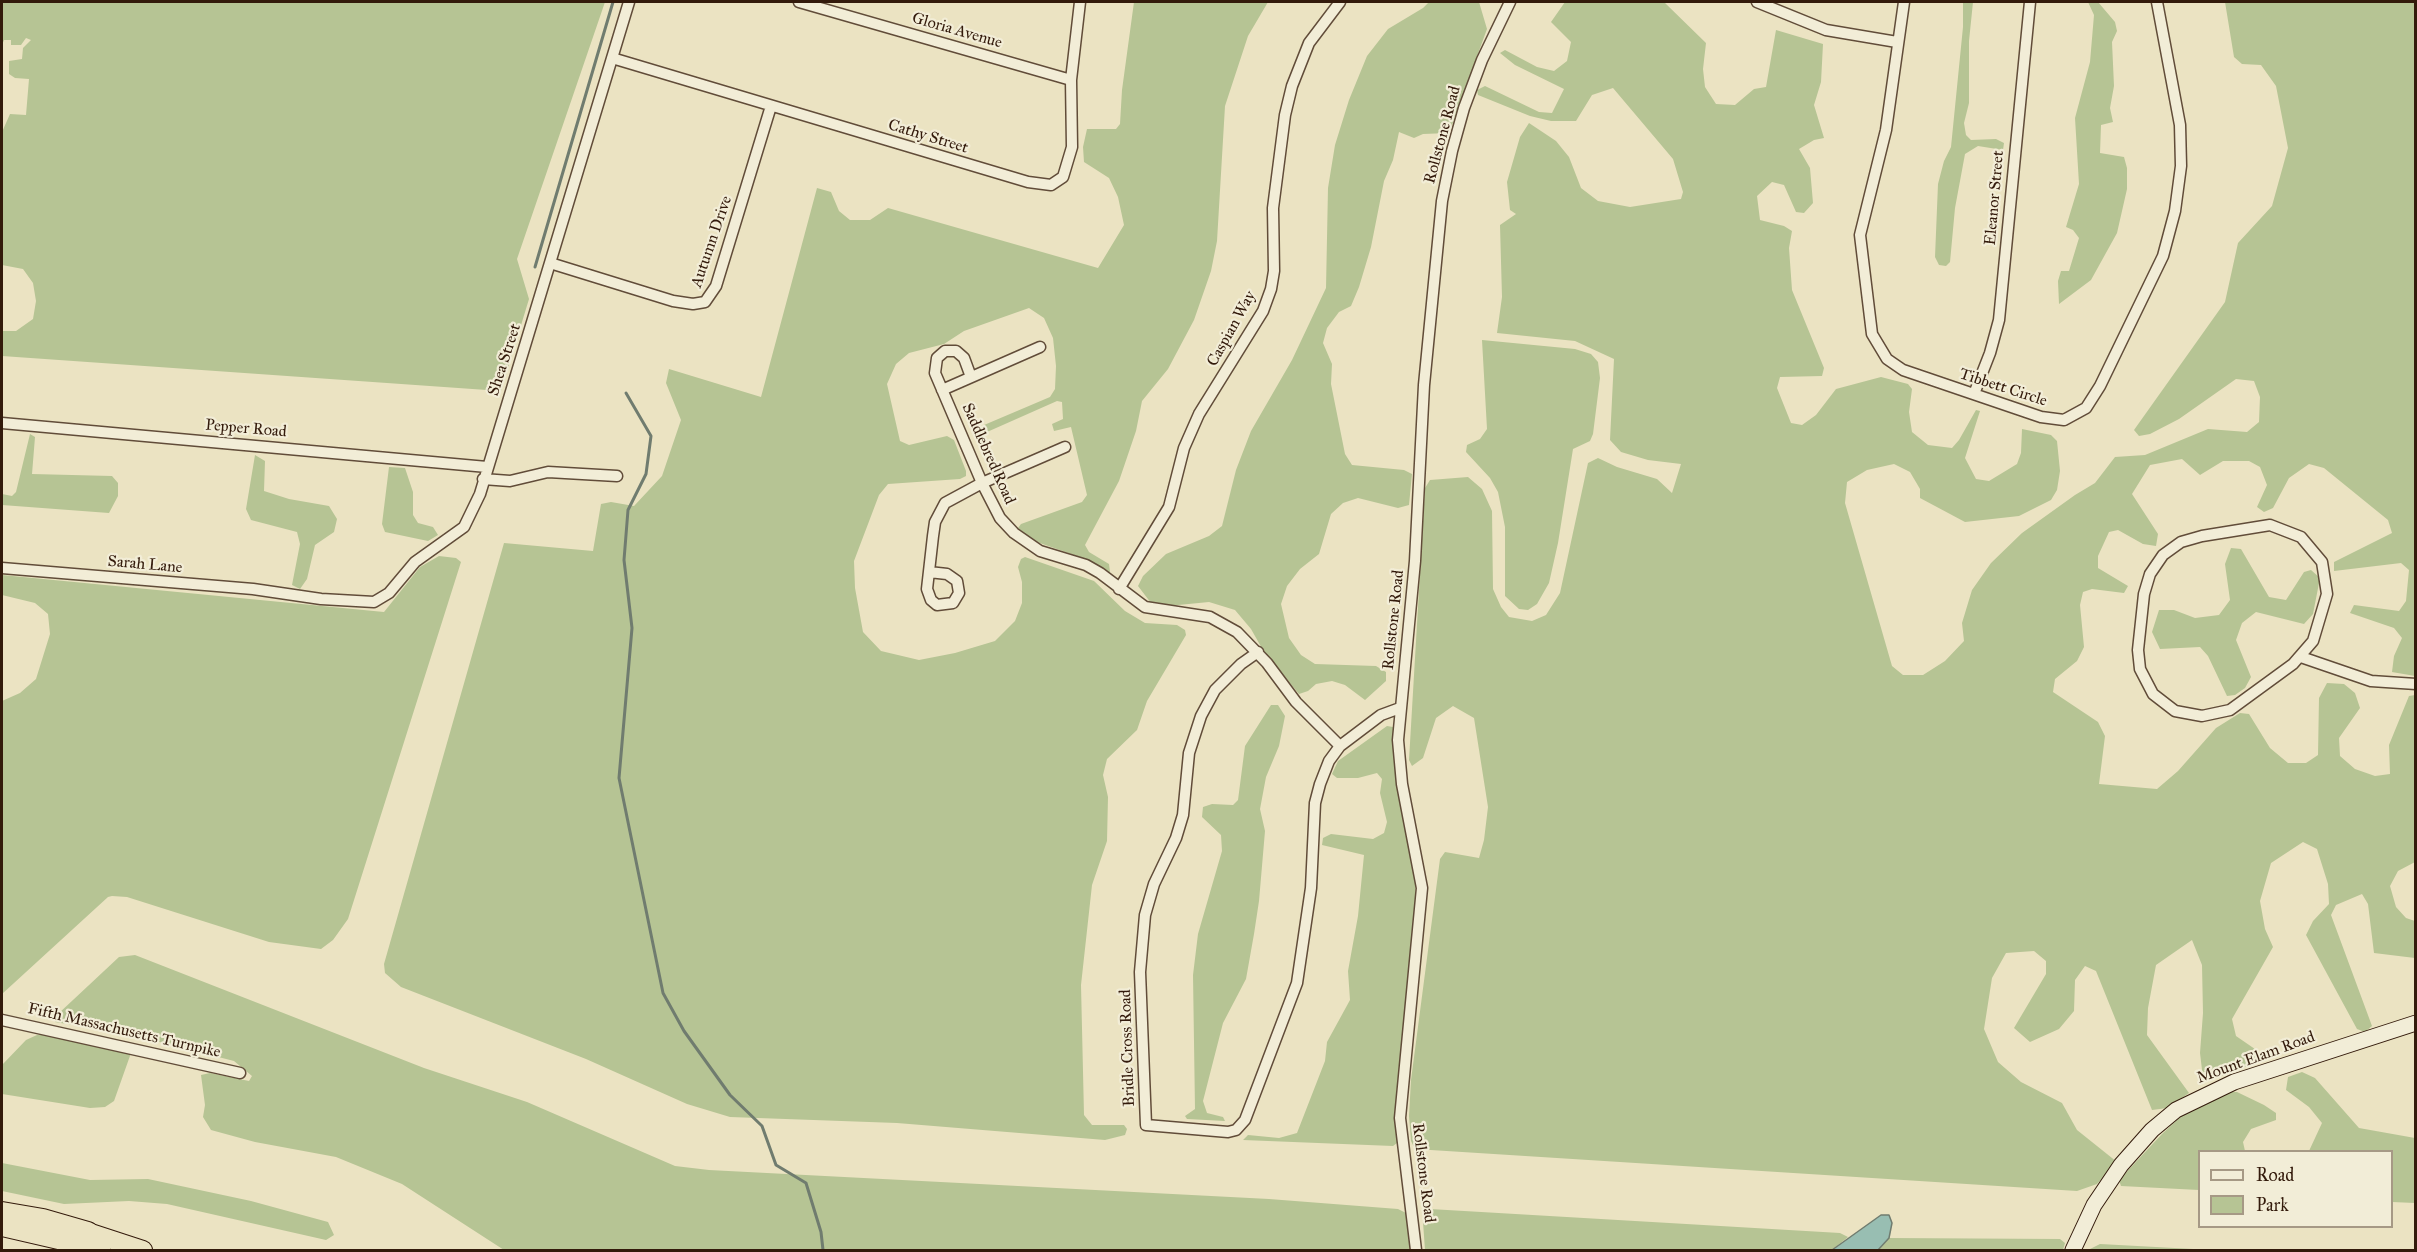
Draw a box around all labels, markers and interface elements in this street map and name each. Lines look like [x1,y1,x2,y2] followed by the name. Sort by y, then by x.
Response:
[910,9,1004,53] street label: Gloria Avenue
[1421,84,1465,186] street label: Rollstone Road
[886,116,970,158] street label: Cathy Street
[1981,150,2009,246] street label: Eleanor Street
[687,194,737,290] street label: Autumn Drive
[1203,288,1261,370] street label: Caspian Way
[484,322,526,398] street label: Shea Street
[1957,365,2049,411] street label: Tibbett Circle
[957,400,1019,508] street label: Saddlebred Road
[204,416,288,442] street label: Pepper Road
[107,552,183,578] street label: Sarah Lane
[1379,569,1409,671] street label: Rollstone Road
[1116,989,1140,1107] street label: Bridle Cross Road
[26,999,222,1063] street label: Fifth Massachusetts Turnpike
[2194,1028,2318,1088] street label: Mount Elam Road
[1407,1122,1439,1224] street label: Rollstone Road
[2198,1150,2393,1228] legend
[2256,1164,2294,1186] text: Road
[2256,1194,2289,1216] text: Park

